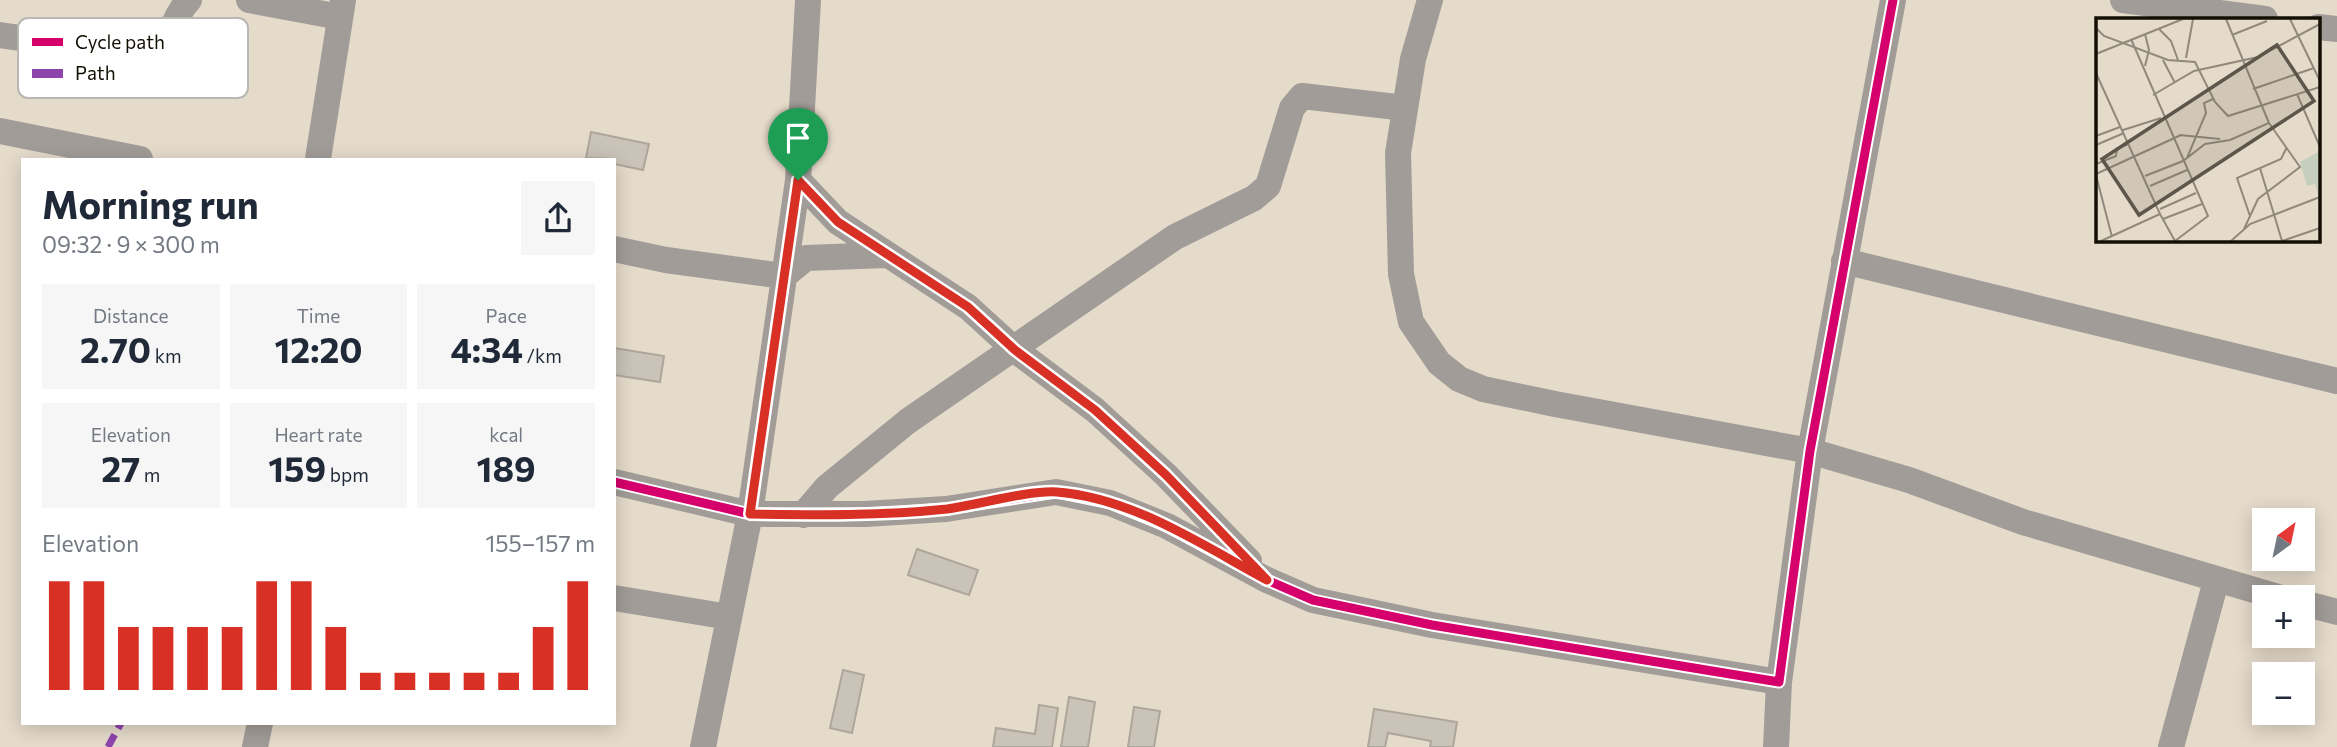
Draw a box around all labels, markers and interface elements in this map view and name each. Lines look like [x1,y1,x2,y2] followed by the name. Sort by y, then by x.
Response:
[18,18,248,98] legend
[2096,18,2320,242] inset map
[75,30,165,53] text: Cycle path
[75,61,116,84] text: Path
[768,108,828,180] pin
[779,119,817,157] icon: arrive
[42,180,259,227] text: Morning run
[521,181,595,255] button: share
[42,230,220,258] text: 09:32 · 9 × 300 m
[93,304,169,327] text: Distance
[297,304,340,327] text: Time
[486,304,527,327] text: Pace
[80,327,151,370] text: 2.70
[275,327,362,370] text: 12:20
[450,327,523,370] text: 4:34
[151,344,182,367] text: km
[523,344,562,367] text: /km
[91,423,171,446] text: Elevation
[274,423,363,446] text: Heart rate
[489,423,523,446] text: kcal
[101,446,140,489] text: 27
[268,446,326,489] text: 159
[477,446,536,489] text: 189
[140,463,160,486] text: m
[326,463,369,486] text: bpm
[2252,508,2315,570] north arrow
[2252,508,2315,725] map controls
[42,529,139,557] text: Elevation
[486,529,595,557] text: 155–157 m
[2252,585,2315,648] button: +
[2252,662,2315,725] button: −

